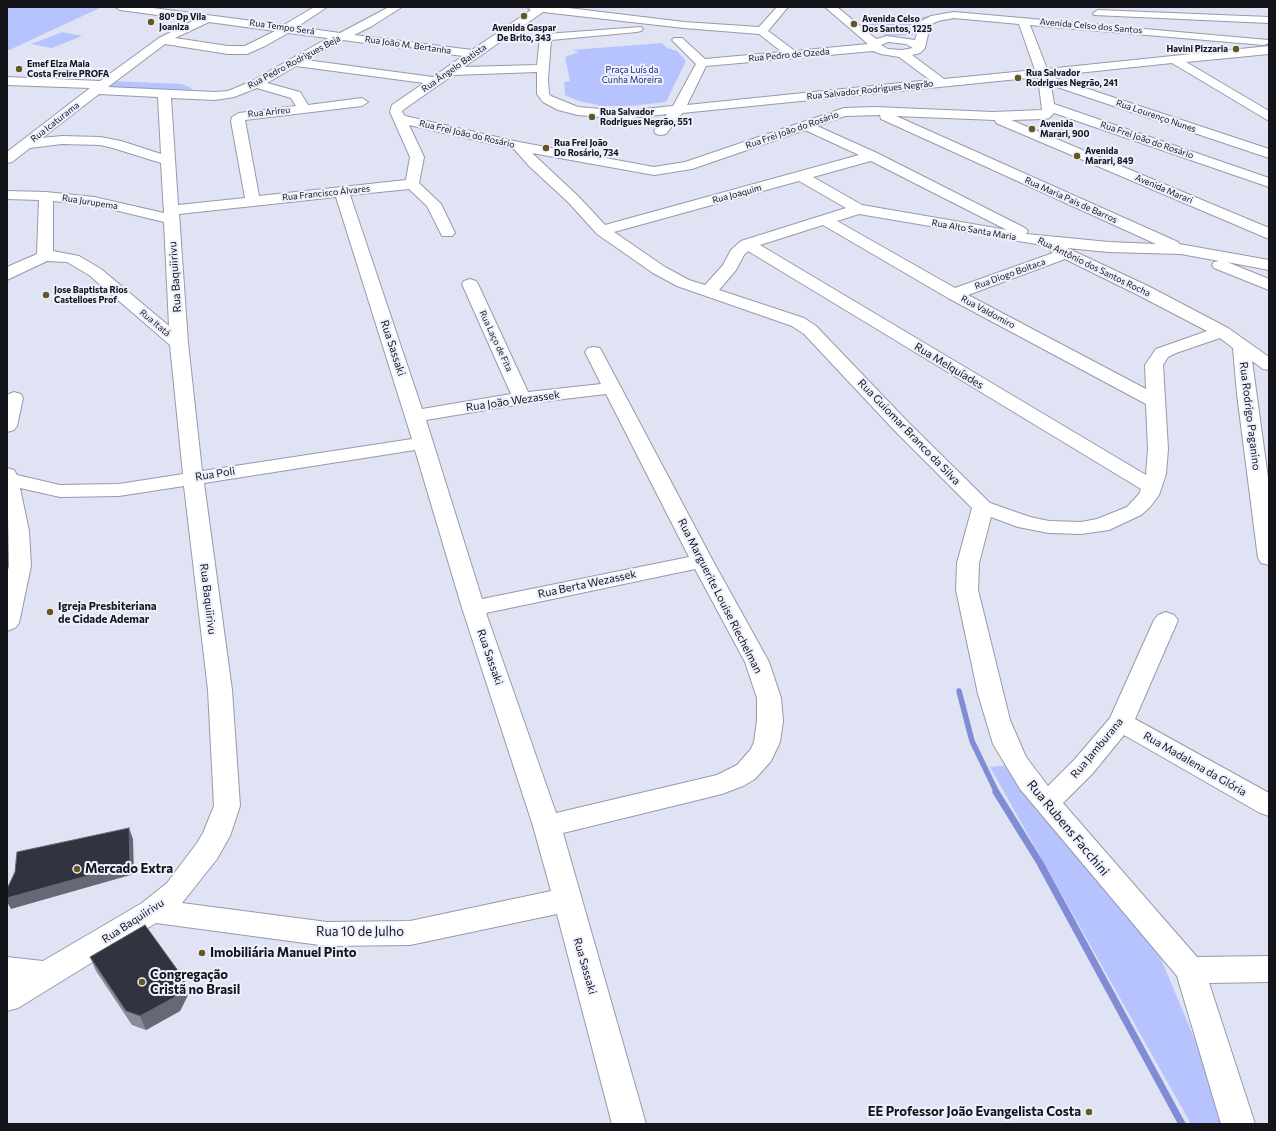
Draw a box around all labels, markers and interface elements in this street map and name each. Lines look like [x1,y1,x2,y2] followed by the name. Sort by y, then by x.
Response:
[519,11,529,21] marker: Avenida Gaspar De Brito, 343
[159,12,206,33] place label: 80º Dp Vila Joaniza
[862,14,932,35] place label: Avenida Celso Dos Santos, 1225
[1039,16,1143,36] street label: Avenida Celso dos Santos
[146,17,156,27] marker: 80º Dp Vila Joaniza
[249,17,315,37] street label: Rua Tempo Será
[849,19,859,29] marker: Avenida Celso Dos Santos, 1225
[492,23,556,44] place label: Avenida Gaspar De Brito, 343
[246,33,342,91] street label: Rua Pedro Rodrigues Beja
[364,34,452,56] street label: Rua João M. Bertanha
[419,42,489,94] street label: Rua Ângelo Batista
[1166,44,1228,54] place label: Havini Pizzaria
[1231,44,1241,54] marker: Havini Pizzaria
[748,46,830,64] street label: Rua Pedro de Ozeda
[27,59,109,80] place label: Emef Elza Maia Costa Freire PROFA
[14,64,24,74] marker: Emef Elza Maia Costa Freire PROFA
[602,65,662,86] park label: Praça Luís da Cunha Moreira
[1026,68,1118,89] place label: Rua Salvador Rodrigues Negrão, 241
[1013,73,1023,83] marker: Rua Salvador Rodrigues Negrão, 241
[806,78,934,102] street label: Rua Salvador Rodrigues Negrão
[1115,97,1197,135] street label: Rua Lourenço Nunes
[29,100,81,144] street label: Rua Icaturama
[247,104,291,120] street label: Rua Arireu
[600,107,692,128] place label: Rua Salvador Rodrigues Negrão, 551
[744,109,840,151] street label: Rua Frei João do Rosário
[587,112,597,122] marker: Rua Salvador Rodrigues Negrão, 551
[418,118,516,150] street label: Rua Frei João do Rosário
[1040,119,1089,140] place label: Avenida Marari, 900
[1099,119,1195,161] street label: Rua Frei João do Rosário
[1027,124,1037,134] marker: Avenida Marari, 900
[554,138,619,159] place label: Rua Frei João Do Rosário, 734
[541,143,551,153] marker: Rua Frei João Do Rosário, 734
[1085,146,1134,167] place label: Avenida Marari, 849
[1072,151,1082,161] marker: Avenida Marari, 849
[1134,172,1194,206] street label: Avenida Marari
[1023,175,1119,225] street label: Rua Maria Pais de Barros
[711,182,763,206] street label: Rua Joaquim
[282,183,370,203] street label: Rua Francisco Álvares
[61,192,119,212] street label: Rua Jurupema
[931,217,1017,243] street label: Rua Alto Santa Maria
[1036,235,1152,299] street label: Rua Antônio dos Santos Rocha
[166,241,184,313] street label: Rua Baquiirivu
[973,256,1047,292] street label: Rua Diogo Boitaca
[54,285,128,306] place label: Jose Baptista Rios Castelloes Prof
[41,290,51,300] marker: Jose Baptista Rios Castelloes Prof
[959,293,1017,331] street label: Rua Valdomiro
[137,307,173,339] street label: Rua Itatá
[477,309,515,373] street label: Rua Laço de Fita
[378,318,408,378] street label: Rua Sassaki
[912,340,986,392] street label: Rua Melquíades
[1237,361,1263,471] street label: Rua Rodrigo Paganino
[855,376,963,488] street label: Rua Guiomar Branco da Silva
[465,388,561,414] street label: Rua João Wezassek
[194,464,236,484] street label: Rua Poli
[675,516,765,676] street label: Rua Marguerite Louise Riechelman
[197,563,219,635] street label: Rua Baquiirivu
[537,567,637,601] street label: Rua Berta Wezassek
[58,599,157,625] place label: Igreja Presbiteriana de Cidade Ademar
[45,607,55,617] marker: Igreja Presbiteriana de Cidade Ademar
[474,627,506,687] street label: Rua Sassaki
[1068,715,1126,781] street label: Rua Jamburana
[1141,729,1249,799] street label: Rua Madalena da Glória
[1023,777,1113,879] street label: Rua Rubens Facchini
[85,861,173,877] place label: Mercado Extra
[72,864,82,874] marker: Mercado Extra
[99,896,167,946] street label: Rua Baquiirivu
[316,924,404,940] street label: Rua 10 de Julho
[571,936,599,996] street label: Rua Sassaki
[210,945,357,961] place label: Imobiliária Manuel Pinto
[197,948,207,958] marker: Imobiliária Manuel Pinto
[150,967,240,998] place label: Congregação Cristã no Brasil
[137,977,147,987] marker: Congregação Cristã no Brasil
[868,1104,1081,1120] place label: EE Professor João Evangelista Costa
[1084,1107,1094,1117] marker: EE Professor João Evangelista Costa

